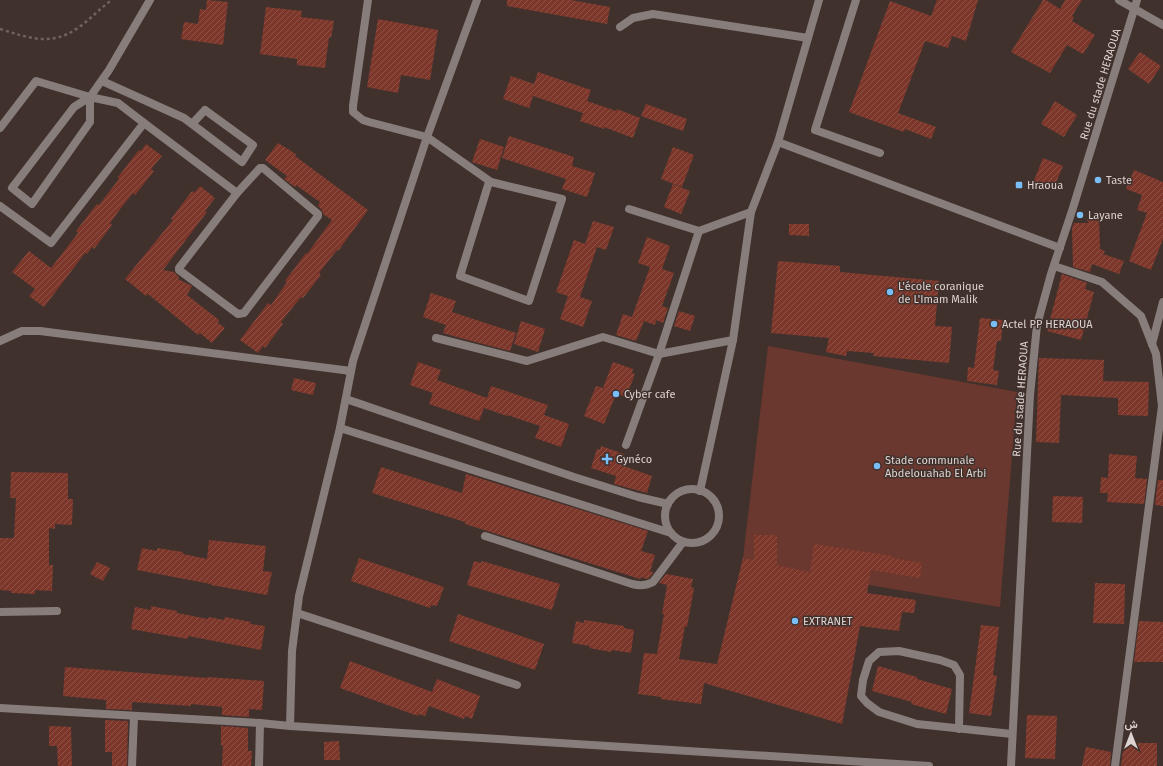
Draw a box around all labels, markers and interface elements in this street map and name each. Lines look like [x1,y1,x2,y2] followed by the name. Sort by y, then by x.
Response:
[1077,26,1124,141] street label: Rue du stade HERAOUA
[1106,174,1132,187] place label: Taste
[1093,175,1103,185] marker: Taste
[1027,179,1063,192] place label: Hraoua
[1014,180,1024,190] marker: Hraoua
[1088,209,1123,222] place label: Layane
[1075,210,1085,220] marker: Layane
[898,280,984,306] place label: L'école coranique de L'Imam Malik
[885,287,895,297] marker: L'école coranique de L'Imam Malik
[1002,318,1093,331] place label: Actel PP HERAOUA
[989,319,999,329] marker: Actel PP HERAOUA
[1010,340,1031,457] street label: Rue du stade HERAOUA
[624,388,675,401] place label: Cyber cafe
[611,389,621,399] marker: Cyber cafe
[601,453,613,465] marker: Gynéco
[616,453,652,466] place label: Gynéco
[885,454,986,480] place label: Stade communale Abdelouahab El Arbi
[872,461,882,471] marker: Stade communale Abdelouahab El Arbi
[803,615,853,628] place label: EXTRANET
[790,616,800,626] marker: EXTRANET
[1111,714,1151,754] north arrow
[1124,718,1138,731] text: ش

